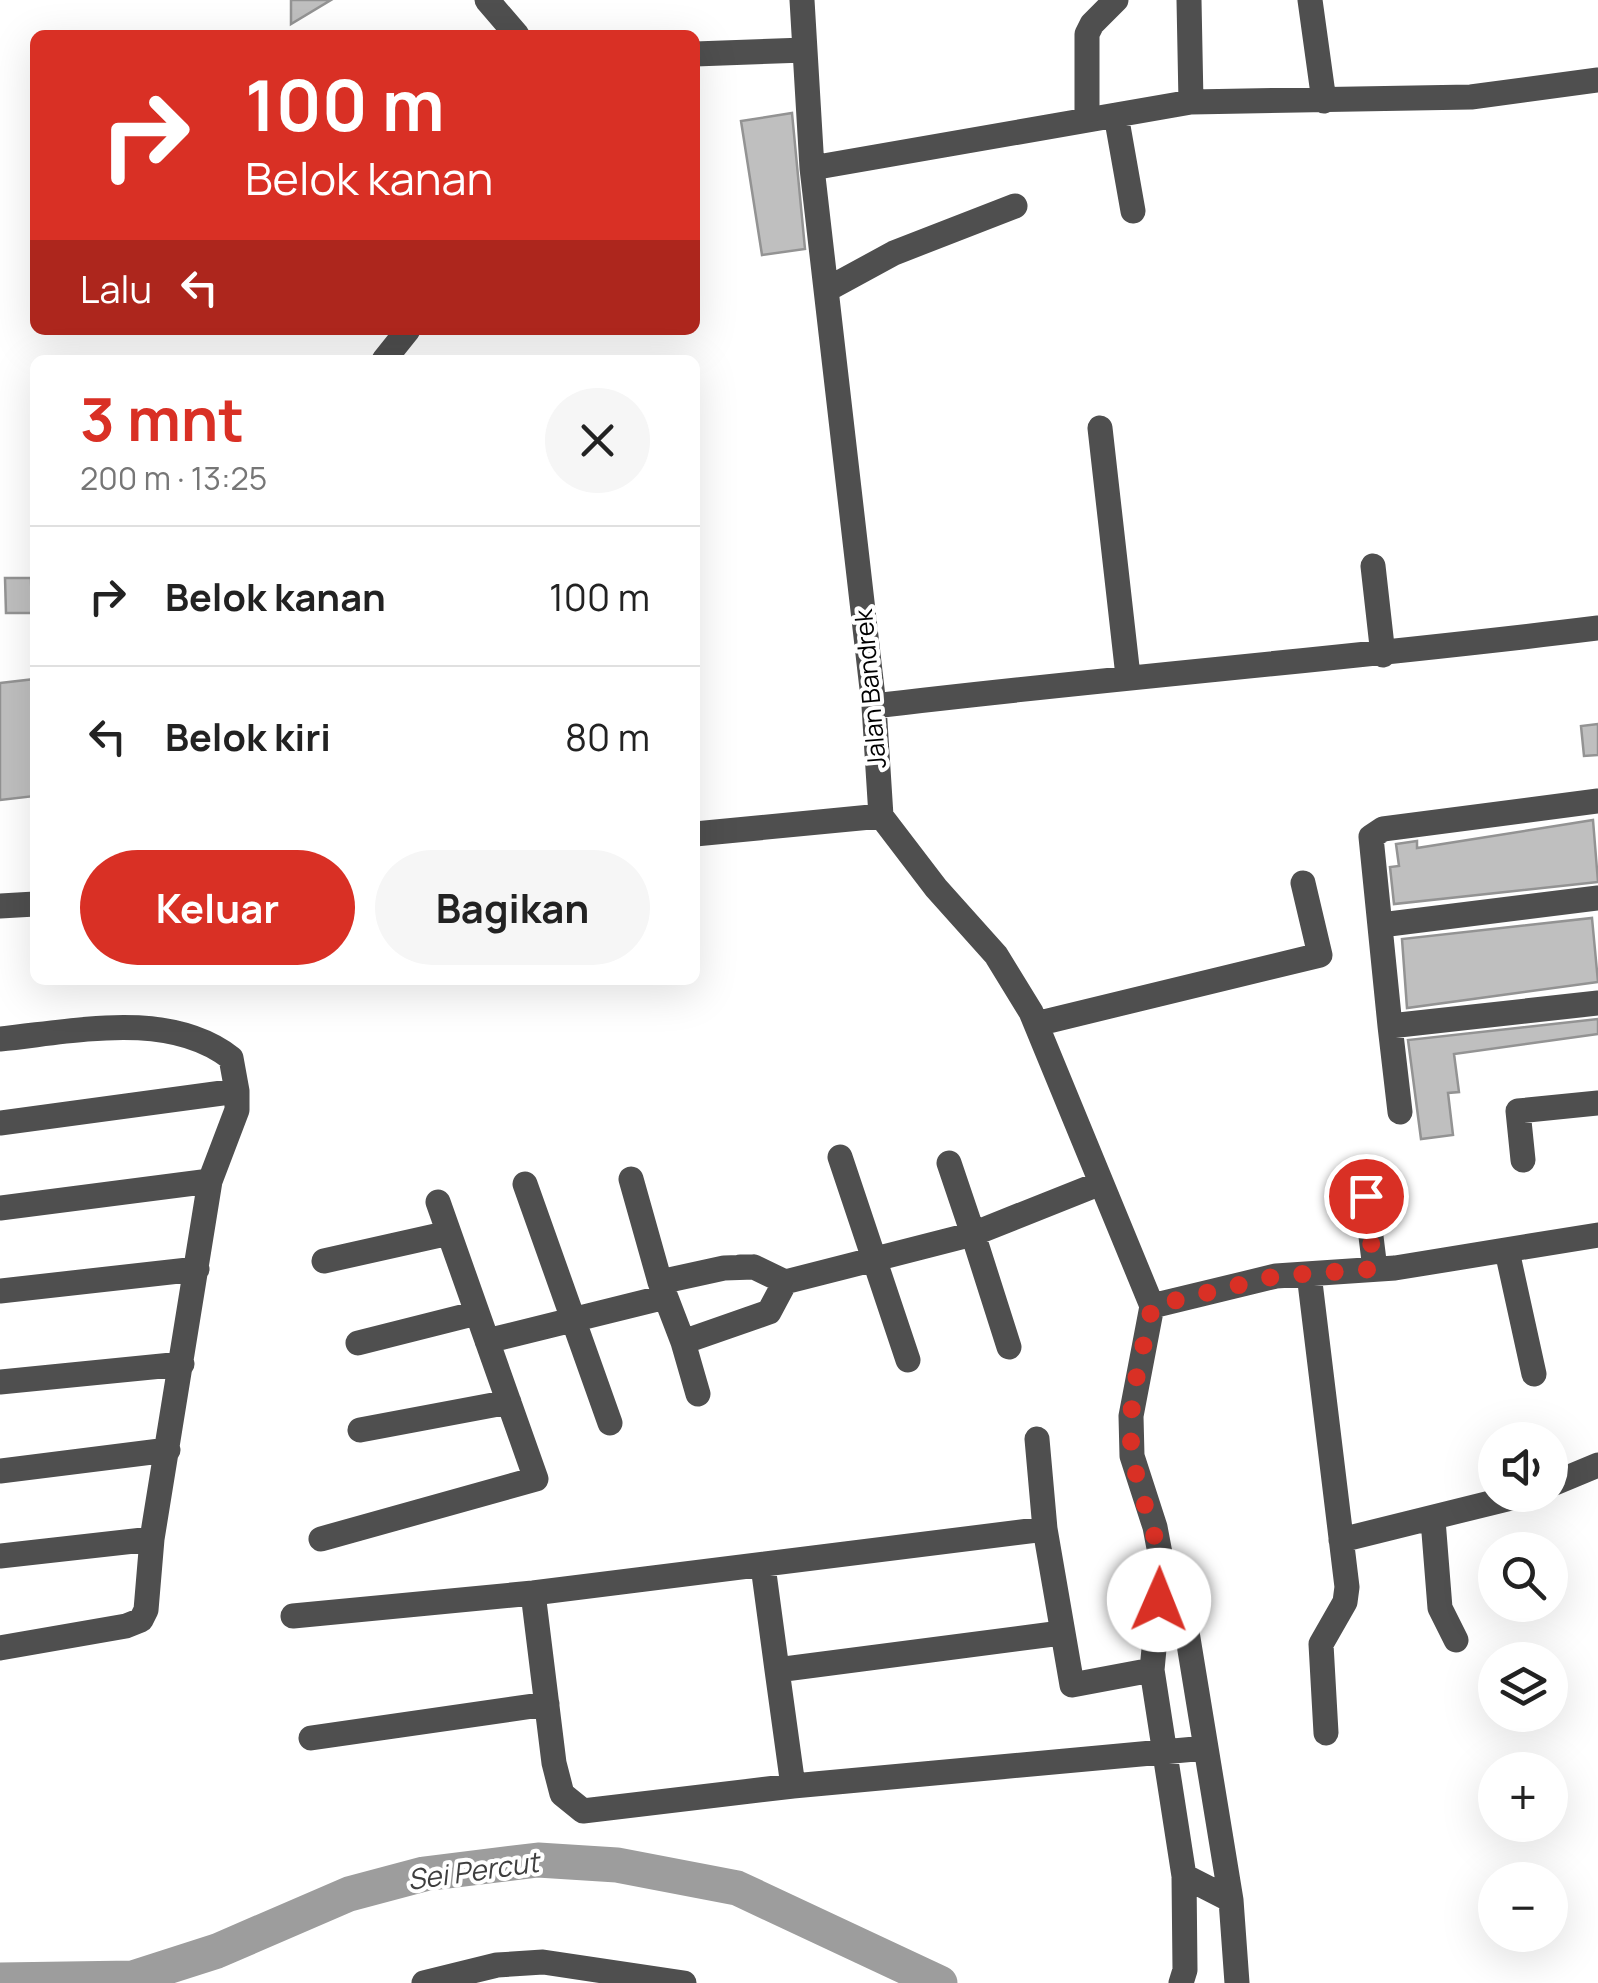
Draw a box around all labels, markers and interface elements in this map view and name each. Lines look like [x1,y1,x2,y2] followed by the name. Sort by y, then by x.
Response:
[245,56,445,152] text: 100 m
[80,70,210,200] icon: right
[245,147,493,209] text: Belok kanan
[172,260,227,315] icon: left
[80,262,152,314] text: Lalu
[80,377,244,459] text: 3 mnt
[545,388,650,493] button: close
[80,456,267,500] text: 200 m · 13:25
[80,569,135,624] icon: right
[165,570,386,622] text: Belok kanan
[549,570,650,622] text: 100 m
[845,607,894,770] street label: Jalan Bandrek
[80,709,135,764] icon: left
[165,710,331,762] text: Belok kiri
[565,710,650,762] text: 80 m
[80,850,355,965] button: Keluar
[375,850,650,965] button: Bagikan
[1324,1154,1409,1239] pin
[1339,1169,1394,1224] icon: arrive
[1478,1422,1568,1952] map controls
[1478,1422,1568,1512] button: sound
[1478,1532,1568,1622] button: search
[1107,1548,1211,1652] position arrow
[1478,1642,1568,1732] button: layers
[1478,1752,1568,1842] button: +
[405,1842,544,1898] water label: Sei Percut
[1478,1862,1568,1952] button: −

